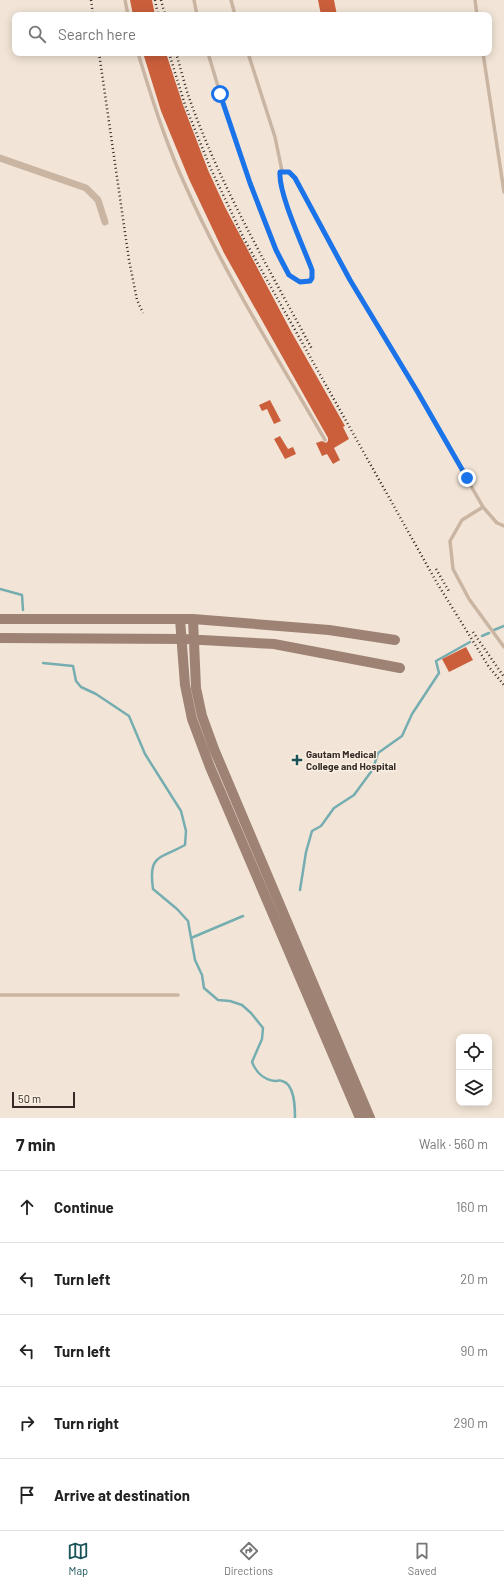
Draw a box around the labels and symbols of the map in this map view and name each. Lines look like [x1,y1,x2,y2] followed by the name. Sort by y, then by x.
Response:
[211,85,229,103] route start
[458,469,476,487] route end
[306,748,396,772] place label: Gautam Medical College and Hospital
[291,754,303,766] marker: Gautam Medical College and Hospital
[12,1090,75,1109] scale bar

